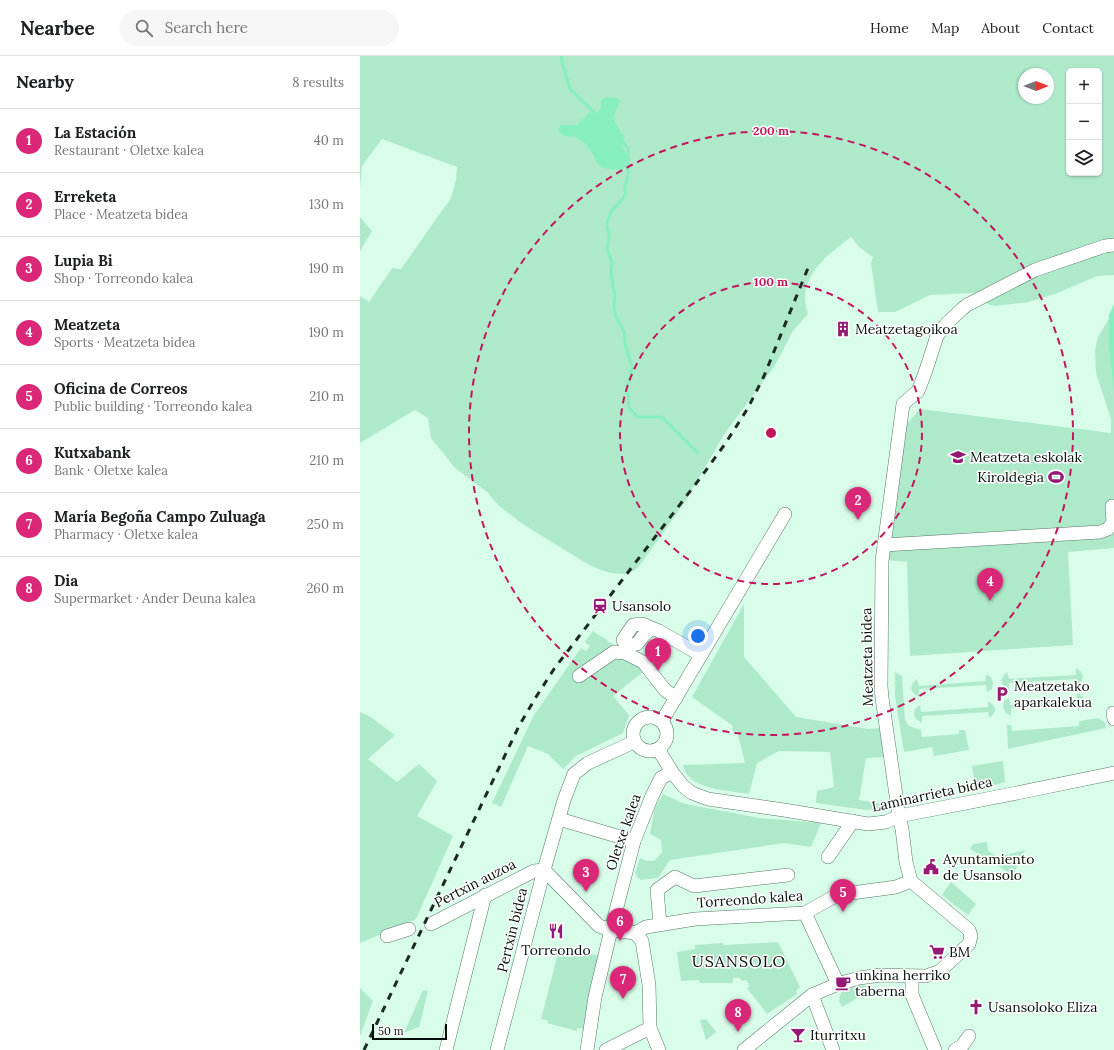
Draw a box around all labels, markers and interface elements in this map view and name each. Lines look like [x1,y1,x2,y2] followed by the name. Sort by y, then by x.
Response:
[119,10,399,46] search box
[20,16,95,40] text: Nearbee
[133,17,155,39] icon: search
[165,18,248,37] text: Search here
[870,19,909,37] text: Home
[931,19,959,37] text: Map
[981,19,1020,37] text: About
[1042,19,1094,37] text: Contact
[1018,68,1054,104] north arrow
[1066,68,1102,176] map controls
[1066,68,1102,104] button: +
[16,71,74,93] text: Nearby
[292,74,344,91] text: 8 results
[1066,104,1102,140] button: −
[54,123,136,142] text: La Estación
[753,123,789,138] text: 200 m
[26,132,32,149] text: 1
[314,132,344,149] text: 40 m
[1066,140,1102,176] button: layers
[54,142,204,159] text: Restaurant · Oletxe kalea
[54,187,116,206] text: Erreketa
[26,196,32,213] text: 2
[309,196,344,213] text: 130 m
[54,206,188,223] text: Place · Meatzeta bidea
[54,251,113,270] text: Lupia Bi
[25,260,33,277] text: 3
[309,260,344,277] text: 190 m
[54,270,193,287] text: Shop · Torreondo kalea
[754,274,788,289] text: 100 m
[54,315,120,334] text: Meatzeta
[834,320,852,338] building icon: Meatzetagoikoa
[855,320,958,338] place label: Meatzetagoikoa
[25,324,33,341] text: 4
[309,324,344,341] text: 190 m
[54,334,195,351] text: Sports · Meatzeta bidea
[54,379,187,398] text: Oficina de Correos
[25,388,33,405] text: 5
[309,388,344,405] text: 210 m
[54,398,253,415] text: Public building · Torreondo kalea
[764,426,778,440] centre of rings
[54,443,131,462] text: Kutxabank
[949,448,967,466] school or university icon: Meatzeta eskolak
[970,448,1082,466] place label: Meatzeta eskolak
[25,452,33,469] text: 6
[309,452,344,469] text: 210 m
[54,462,168,479] text: Bank · Oletxe kalea
[977,468,1044,486] place label: Kiroldegia
[1047,468,1065,486] sports icon: Kiroldegia
[845,487,871,520] pin: 2
[54,507,266,526] text: María Begoña Campo Zuluaga
[26,516,32,533] text: 7
[307,516,344,533] text: 250 m
[54,526,198,543] text: Pharmacy · Oletxe kalea
[977,568,1003,601] pin: 4
[54,571,78,590] text: Dia
[25,580,33,597] text: 8
[306,580,344,597] text: 260 m
[54,590,256,607] text: Supermarket · Ander Deuna kalea
[591,597,609,615] station icon: Usansolo
[612,597,671,615] place label: Usansolo
[857,607,877,707] street label: Meatzeta bidea
[688,626,708,646] your location
[645,638,671,671] pin: 1
[1014,677,1092,711] place label: Meatzetako aparkalekua
[993,685,1011,703] parking icon: Meatzetako aparkalekua
[870,772,994,816] street label: Laminarrieta bidea
[601,791,645,873] street label: Oletxe kalea
[942,850,1034,884] place label: Ayuntamiento de Usansolo
[431,855,519,911] street label: Pertxin auzoa
[922,858,940,876] public building icon: Ayuntamiento de Usansolo
[573,859,599,892] pin: 3
[830,879,856,912] pin: 5
[493,886,531,974] street label: Pertxin bidea
[696,886,804,912] street label: Torreondo kalea
[607,908,633,941] pin: 6
[547,922,565,940] restaurant icon: Torreondo
[521,941,591,959] place label: Torreondo
[928,943,946,961] supermarket icon: BM
[949,943,971,961] place label: BM
[692,951,786,971] district label: USANSOLO
[610,966,636,999] pin: 7
[855,966,950,1000] place label: unkina herriko taberna
[834,974,852,992] cafe icon: unkina herriko taberna
[967,998,985,1016] church icon: Usansoloko Eliza
[988,998,1097,1016] place label: Usansoloko Eliza
[725,999,751,1032] pin: 8
[372,1022,447,1041] scale bar
[378,1024,404,1038] text: 50 m
[789,1026,807,1044] bar icon: Iturritxu
[810,1026,866,1044] place label: Iturritxu

